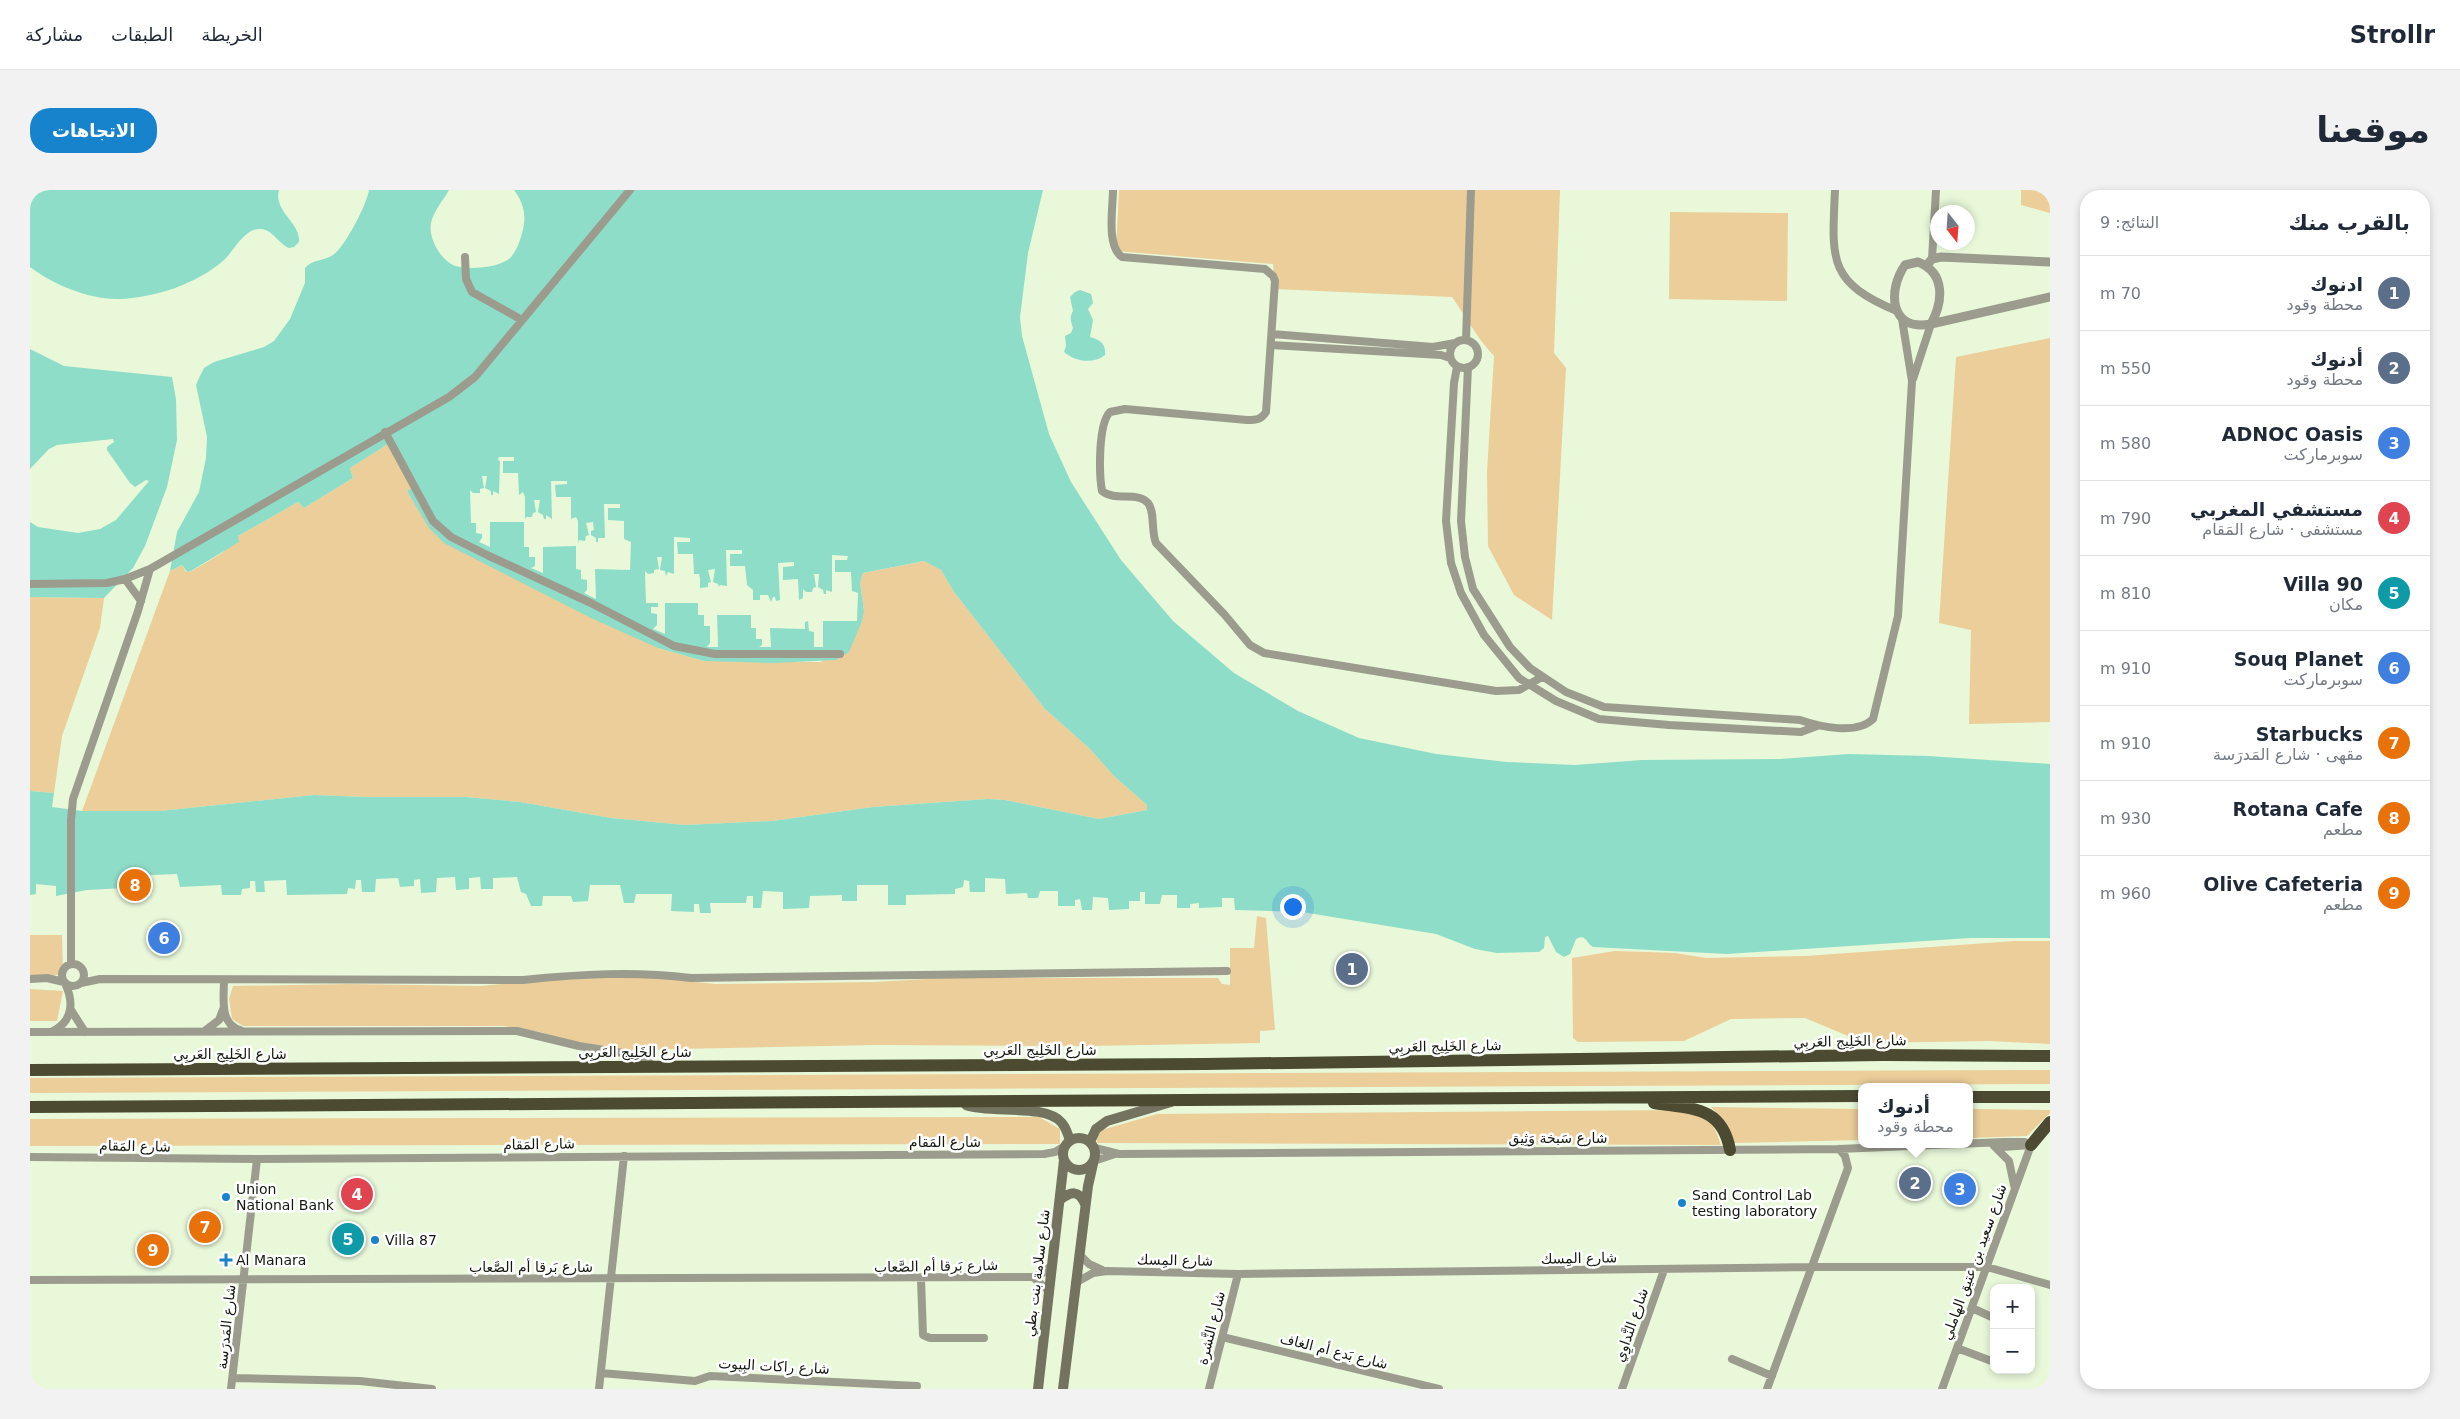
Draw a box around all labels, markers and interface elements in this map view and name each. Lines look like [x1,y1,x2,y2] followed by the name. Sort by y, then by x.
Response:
[2350,21,2435,49] text: Strollr
[25,24,83,45] text: مشاركة
[111,24,173,45] text: الطبقات
[201,24,263,45] text: الخريطة
[30,108,157,153] button: الاتجاهات
[2316,110,2430,150] text: موقعنا
[1930,205,1975,250] north arrow
[2289,211,2410,235] text: بالقرب منك
[2100,213,2159,232] text: النتائج: 9
[2310,273,2363,295] text: ادنوك
[2100,284,2141,303] text: 70 m
[2388,284,2400,303] text: 1
[2287,295,2363,314] text: محطة وقود
[2310,348,2363,370] text: أدنوك
[2100,359,2151,378] text: 550 m
[2388,359,2400,378] text: 2
[2287,370,2363,389] text: محطة وقود
[2222,423,2363,445] text: ADNOC Oasis
[2100,434,2151,453] text: 580 m
[2388,434,2400,453] text: 3
[2284,445,2363,464] text: سوبرماركت
[2190,498,2363,520] text: مستشفي المغربي
[2100,509,2151,528] text: 790 m
[2388,509,2400,528] text: 4
[2202,520,2363,539] text: مستشفى · شارع المَقام
[2283,573,2363,595] text: Villa 90
[2100,584,2151,603] text: 810 m
[2388,584,2400,603] text: 5
[2329,595,2363,614] text: مكان
[2234,648,2363,670] text: Souq Planet
[2100,659,2151,678] text: 910 m
[2388,659,2400,678] text: 6
[2284,670,2363,689] text: سوبرماركت
[2256,723,2363,745] text: Starbucks
[2100,734,2151,753] text: 910 m
[2388,734,2400,753] text: 7
[2213,745,2363,764] text: مقهى · شارع المَدرَسة
[2233,798,2363,820] text: Rotana Cafe
[2100,809,2151,828] text: 930 m
[2388,809,2400,828] text: 8
[2323,820,2363,839] text: مطعم
[119,866,151,904] pin: 8
[2203,873,2363,895] text: Olive Cafeteria
[2100,884,2151,903] text: 960 m
[2388,884,2400,903] text: 9
[1280,894,1306,920] your location
[2323,895,2363,914] text: مطعم
[148,919,180,957] pin: 6
[1336,950,1368,988] pin: 1
[1793,1032,1907,1051] street label: شارع الخَلِيج العَربِي
[1388,1037,1502,1056] street label: شارع الخَلِيج العَربِي
[983,1042,1097,1059] street label: شارع الخَلِيج العَربِي
[578,1044,692,1061] street label: شارع الخَلِيج العَربِي
[173,1046,287,1063] street label: شارع الخَلِيج العَربِي
[1858,1083,1973,1148] popup
[1877,1095,1930,1117] text: أدنوك
[1877,1117,1954,1136] text: محطة وقود
[1508,1130,1608,1147] street label: شارع سَبخة وَثِيق
[909,1134,981,1151] street label: شارع المَقام
[503,1135,575,1154] street label: شارع المَقام
[99,1137,171,1156] street label: شارع المَقام
[1899,1164,1931,1202] pin: 2
[1944,1170,1976,1208] pin: 3
[341,1175,373,1213] pin: 4
[236,1181,335,1213] place label: Union National Bank
[1938,1182,2011,1342] street label: شارع سعيد بن عتيق الهاملي
[1692,1187,1817,1219] place label: Sand Control Lab testing laboratory
[220,1191,232,1203] marker: Union National Bank
[1676,1197,1688,1209] marker: Sand Control Lab testing laboratory
[189,1208,221,1246] pin: 7
[1021,1208,1054,1338] street label: شارع سلامة بنت بطي
[332,1220,364,1258] pin: 5
[137,1231,169,1269] pin: 9
[385,1232,437,1248] place label: Villa 87
[369,1234,381,1246] marker: Villa 87
[1541,1249,1617,1268] street label: شارع المِسك
[1137,1251,1213,1270] street label: شارع المِسك
[236,1252,306,1268] place label: Al Manara
[220,1254,232,1266] marker: Al Manara
[874,1256,998,1276] street label: شارع بَرقا أم الصَّعاب
[469,1258,593,1276] street label: شارع بَرقا أم الصَّعاب
[214,1284,239,1370] street label: شارع المَدرَسة
[1990,1284,2035,1374] map controls
[1990,1284,2035,1329] button: +
[1611,1286,1653,1365] street label: شارع النَّداوِي
[1194,1289,1229,1367] street label: شارع النَّشرة
[1278,1329,1390,1373] street label: شارع بَدع أم الغاف
[1990,1329,2035,1374] button: −
[718,1355,830,1378] street label: شارع راكات البِيوت

